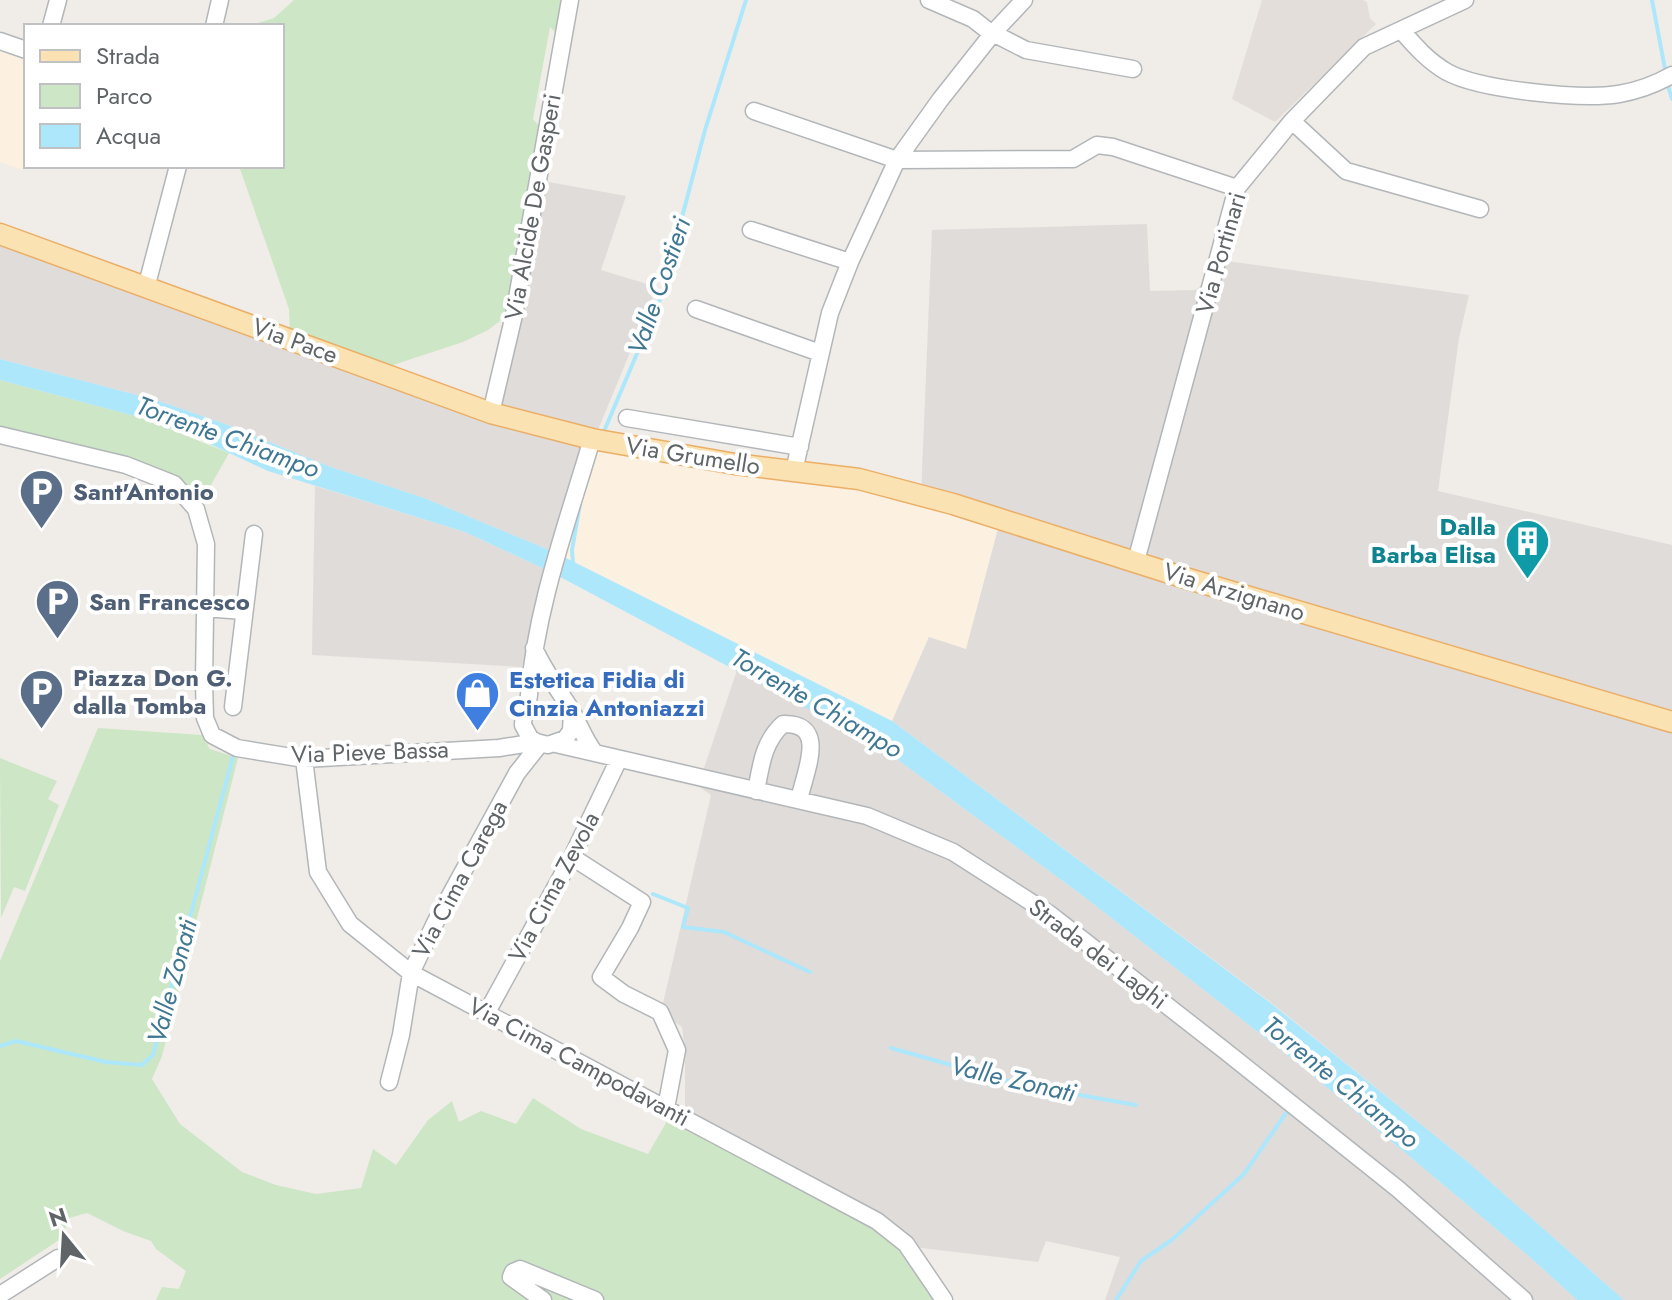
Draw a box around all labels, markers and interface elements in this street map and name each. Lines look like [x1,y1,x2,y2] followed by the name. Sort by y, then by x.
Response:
[24,24,284,168] legend
[96,38,160,73] text: Strada
[96,78,152,113] text: Parco
[495,91,570,323] street label: Via Alcide De Gasperi
[96,118,161,153] text: Acqua
[1186,188,1255,318] street label: Via Portinari
[618,212,700,360] water label: Valle Costieri
[248,309,343,372] street label: Via Pace
[131,386,325,488] water label: Torrente Chiampo
[623,428,763,483] street label: Via Grumello
[18,468,66,531] parking icon: Sant'Antonio
[73,474,214,509] place label: Sant'Antonio
[1371,509,1496,572] place label: Dalla Barba Elisa
[1503,517,1551,580] building icon: Dalla Barba Elisa
[1159,553,1309,630] street label: Via Arzignano
[34,578,82,641] parking icon: San Francesco
[89,584,250,619] place label: San Francesco
[724,638,910,768] water label: Torrente Chiampo
[73,660,233,723] place label: Piazza Don G. dalla Tomba
[509,662,705,725] place label: Estetica Fidia di Cinzia Antoniazzi
[18,668,66,731] parking icon: Piazza Don G. dalla Tomba
[454,670,502,733] shop icon: Estetica Fidia di Cinzia Antoniazzi
[291,731,449,772] street label: Via Pieve Bassa
[403,794,516,964] street label: Via Cima Carega
[499,805,608,968] street label: Via Cima Zevola
[1022,890,1175,1017] street label: Strada dei Laghi
[137,914,207,1048] water label: Valle Zonati
[462,988,696,1135] street label: Via Cima Campodavanti
[1254,1007,1428,1157] water label: Torrente Chiampo
[946,1046,1080,1112] water label: Valle Zonati
[24,1196,104,1276] north arrow
[45,1199,71,1235] text: N

